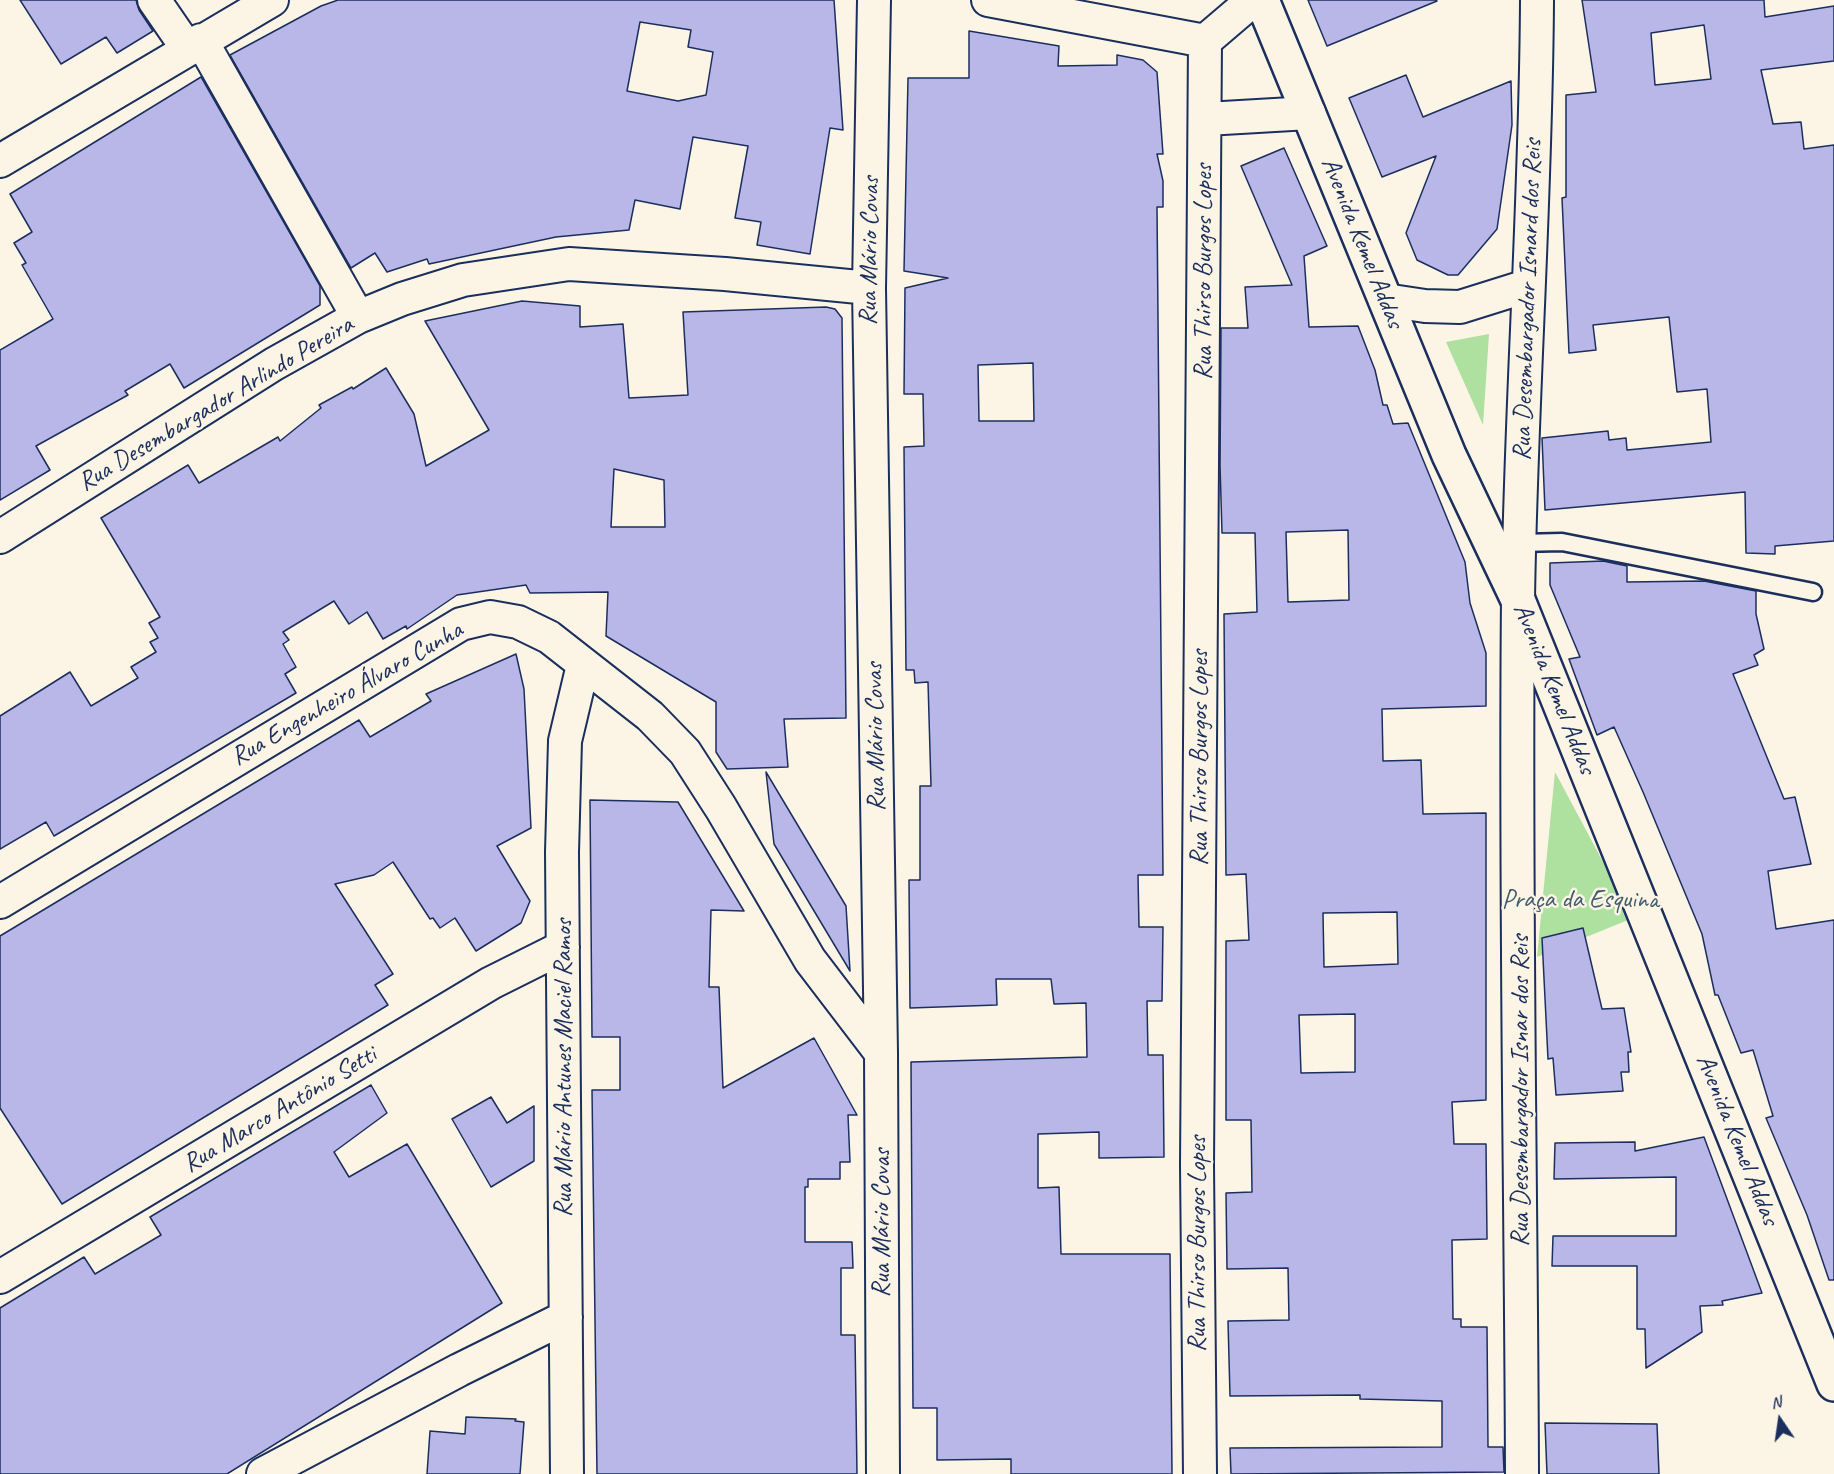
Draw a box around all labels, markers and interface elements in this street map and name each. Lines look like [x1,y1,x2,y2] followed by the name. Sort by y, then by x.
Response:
[1507,139,1549,461] street label: Rua Desembargador Isnard dos Reis
[1314,153,1410,333] street label: Avenida Kemel Addas
[1188,164,1220,380] street label: Rua Thirso Burgos Lopes
[853,176,887,326] street label: Rua Mário Covas
[73,309,359,499] street label: Rua Desembargador Arlindo Pereira
[1506,599,1602,779] street label: Avenida Kemel Addas
[226,615,468,773] street label: Rua Engenheiro Álvaro Cunha
[1184,650,1216,866] street label: Rua Thirso Burgos Lopes
[859,662,893,812] street label: Rua Mário Covas
[1502,884,1658,916] park label: Praça da Esquina
[548,919,580,1217] street label: Rua Mário Antunes Maciel Ramos
[1505,935,1537,1247] street label: Rua Desembargador Isnar dos Reis
[177,1040,383,1180] street label: Rua Marco Antônio Setti
[1689,1050,1785,1230] street label: Avenida Kemel Addas
[1182,1136,1214,1352] street label: Rua Thirso Burgos Lopes
[866,1149,898,1297] street label: Rua Mário Covas
[1750,1390,1810,1450] north arrow
[1769,1392,1783,1413] text: N

